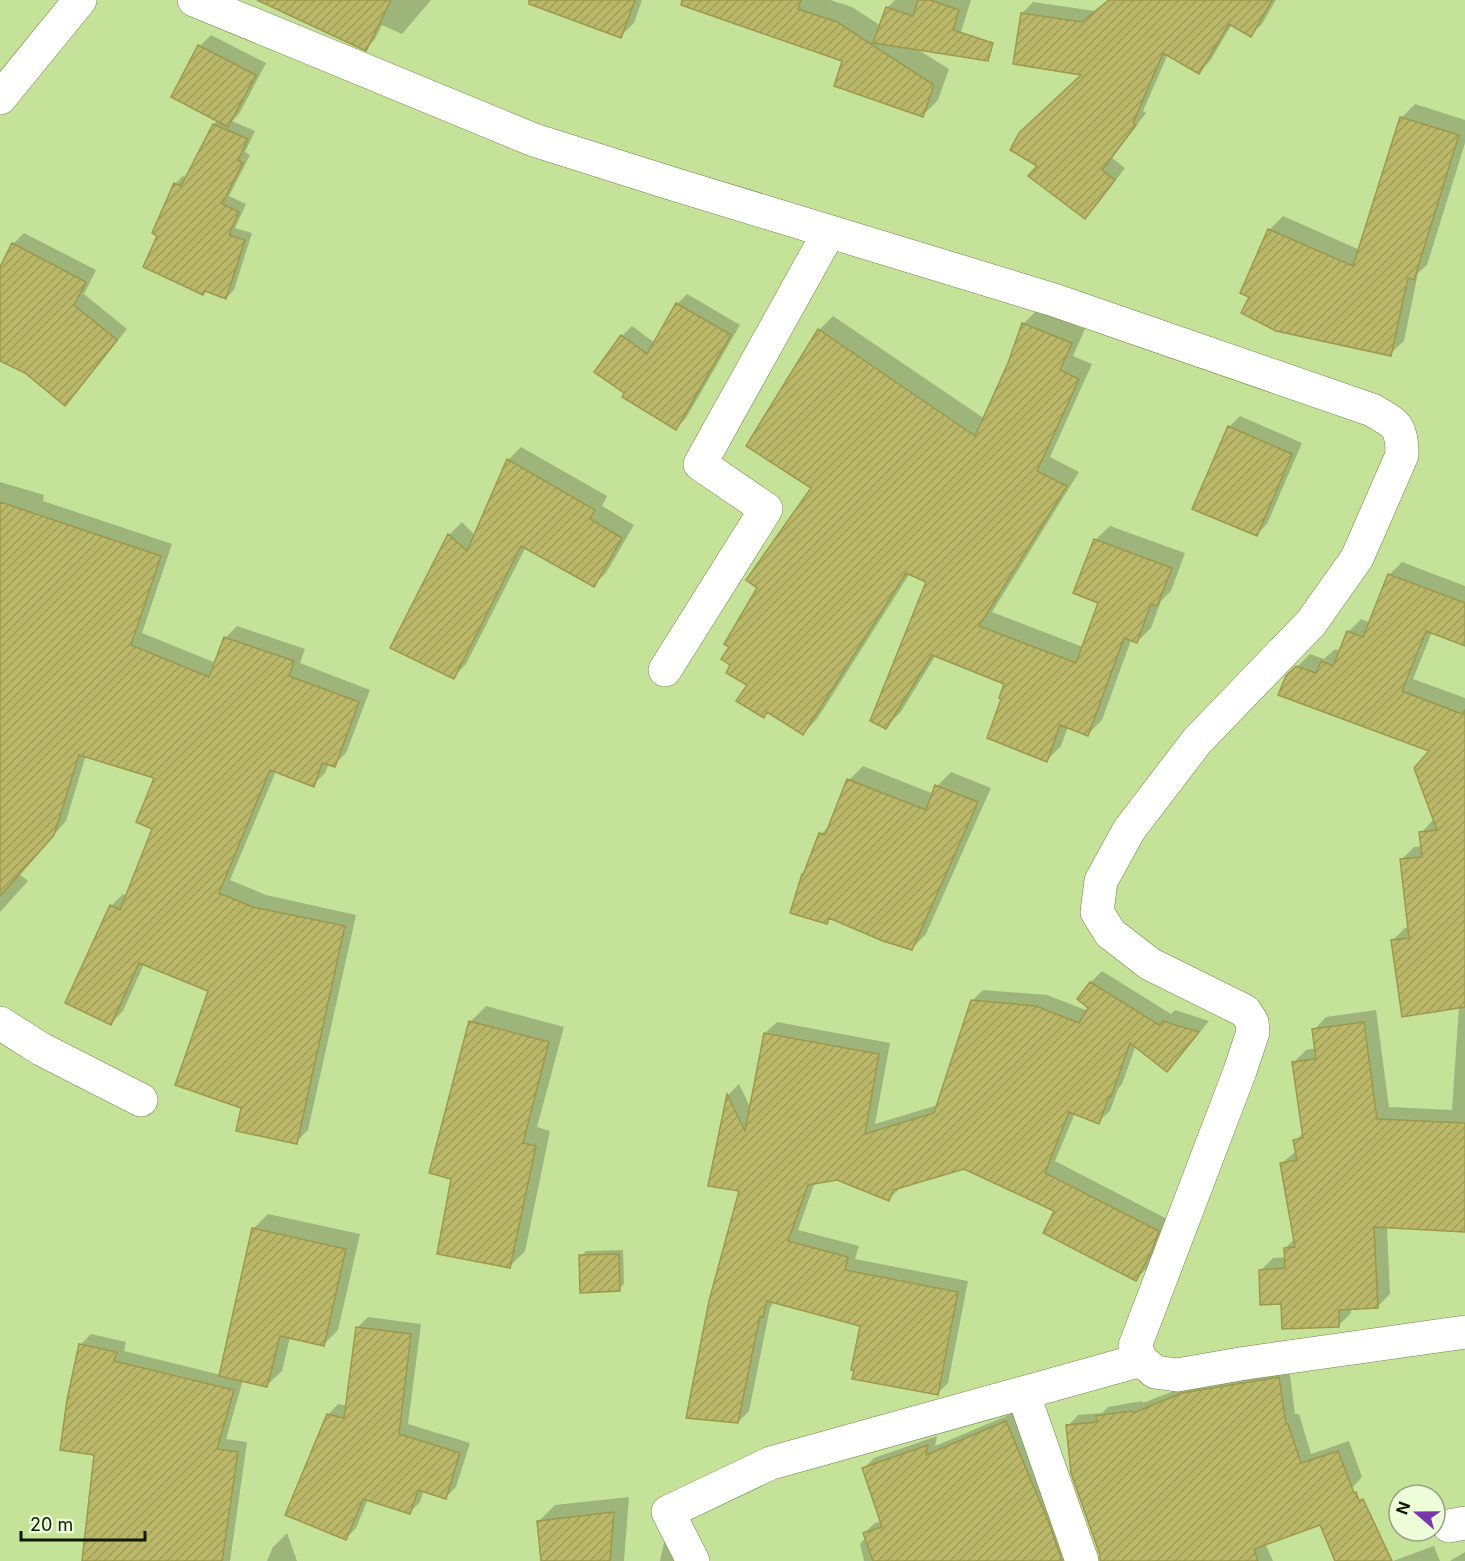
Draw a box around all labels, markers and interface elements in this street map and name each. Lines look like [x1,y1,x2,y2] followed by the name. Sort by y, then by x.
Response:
[1387,1483,1447,1543] north arrow
[1391,1499,1414,1517] text: N
[21,1504,146,1542] scale bar
[30,1514,73,1535] text: 20 m

